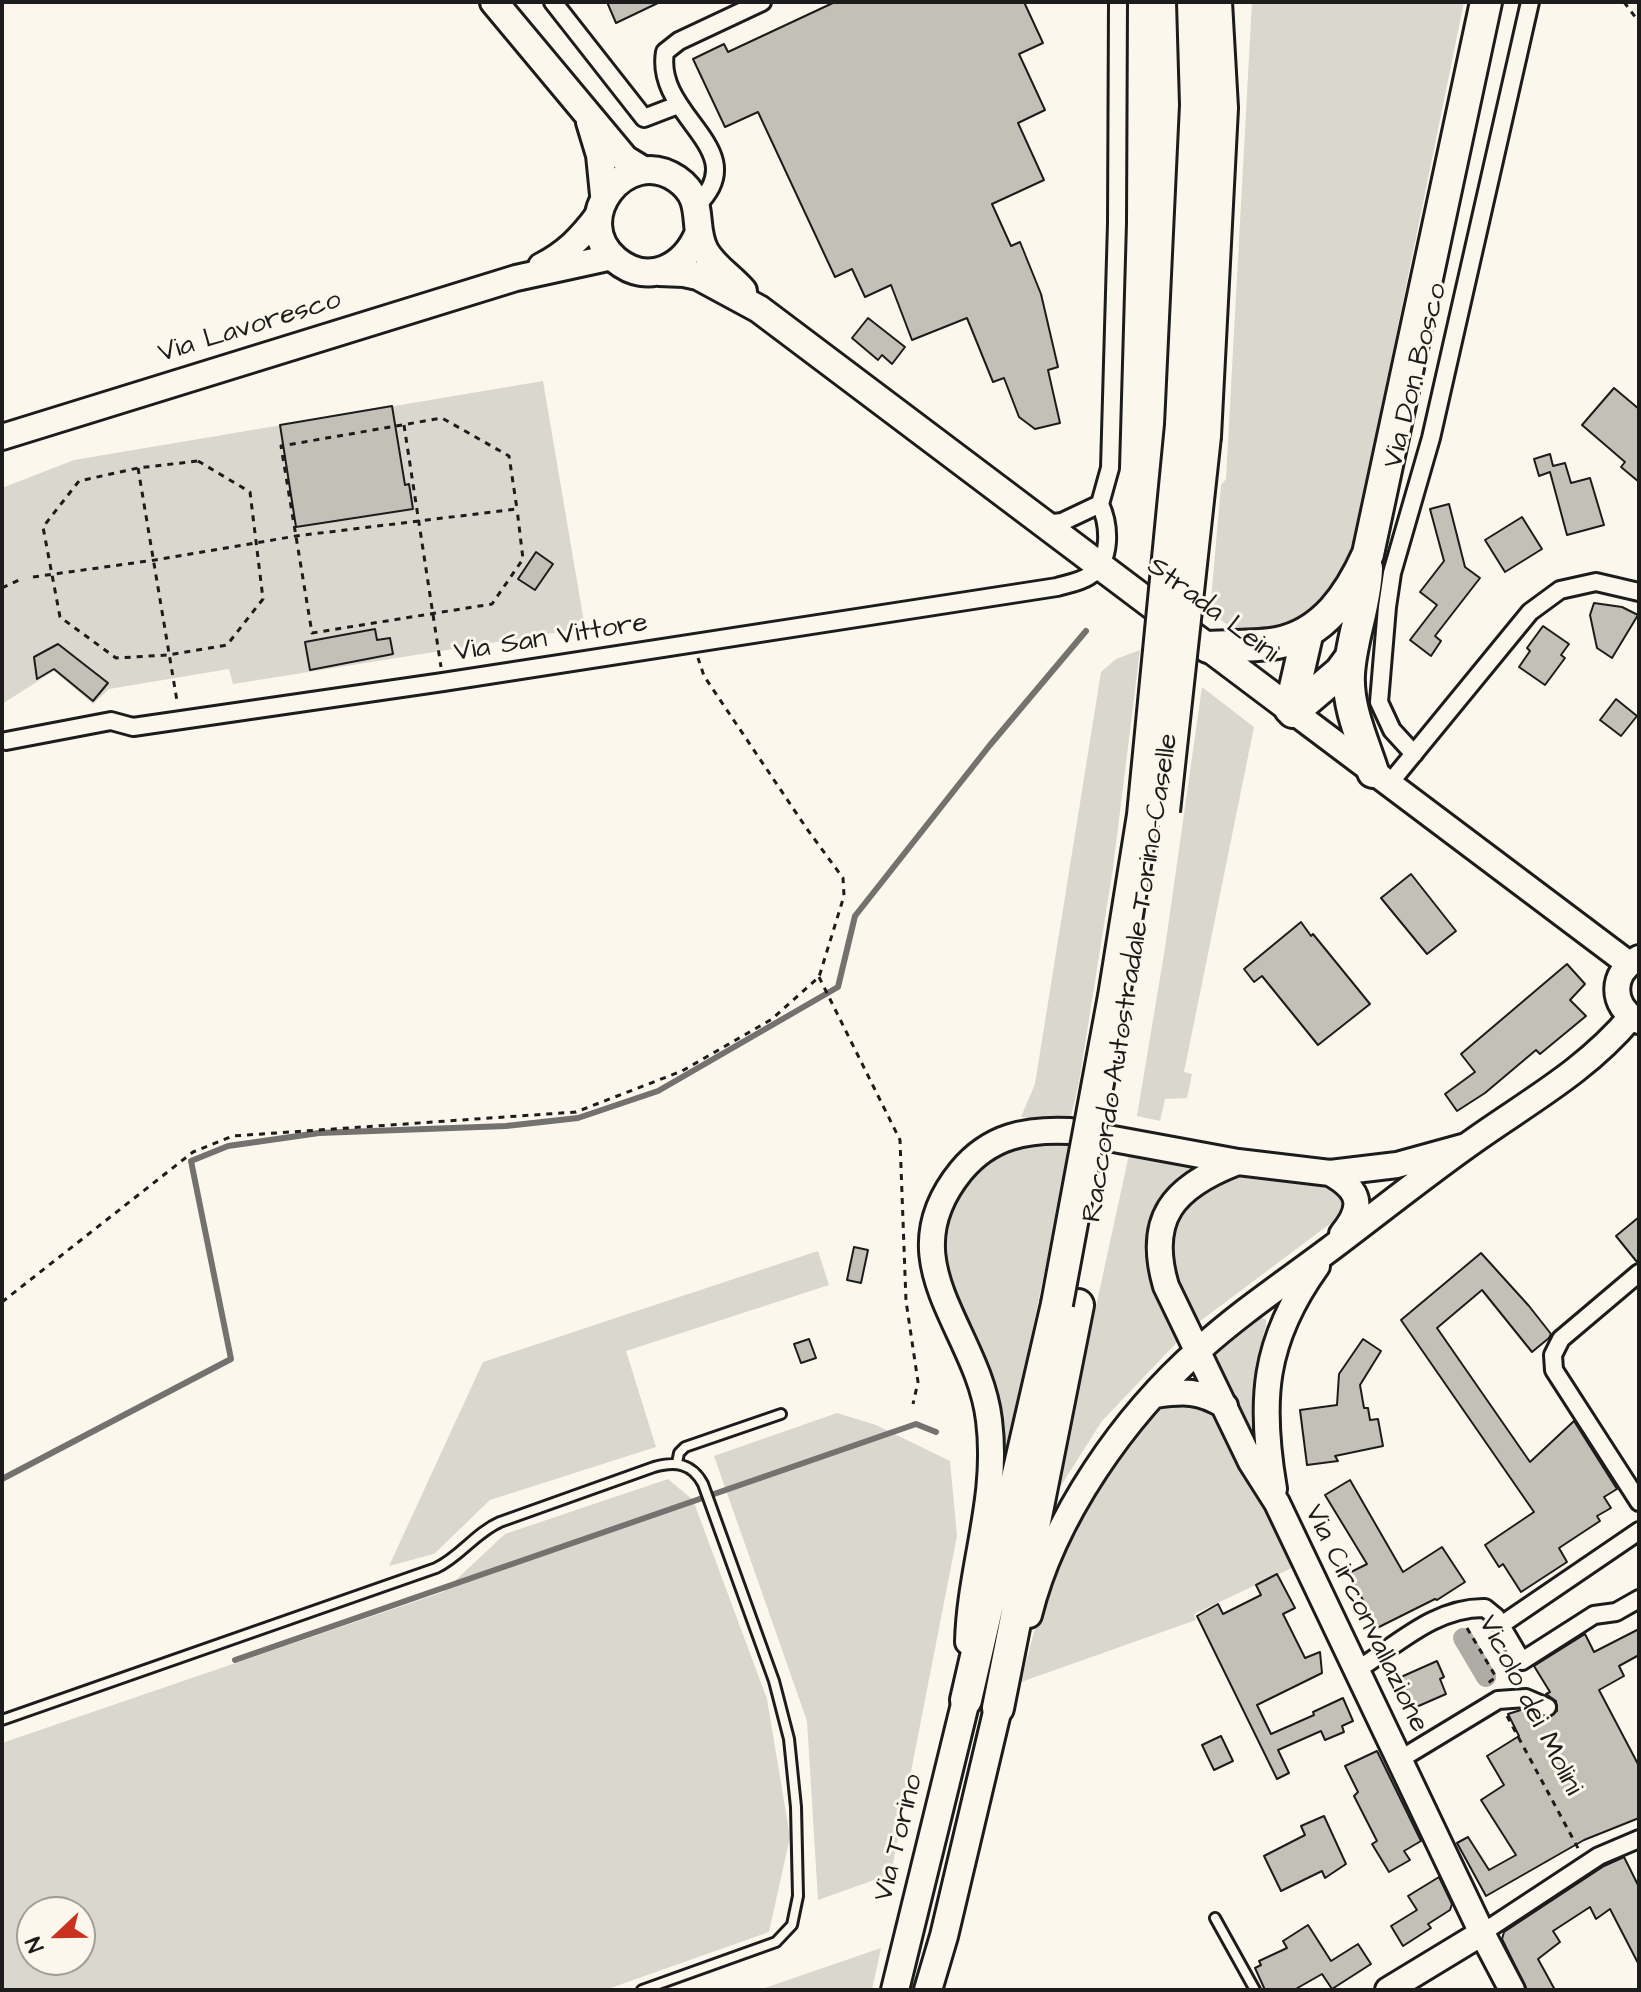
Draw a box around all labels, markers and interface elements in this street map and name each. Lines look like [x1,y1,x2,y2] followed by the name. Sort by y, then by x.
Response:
[1378,280,1456,472] street label: Via Don Bosco
[155,284,345,372] street label: Via Lavoresco
[1140,551,1284,671] street label: Strada Leinì
[452,607,650,671] street label: Via San Vittore
[1077,731,1187,1225] street label: Raccordo Autostradale Torino-Caselle
[1295,1500,1435,1738] street label: Via Circonvallazione
[1469,1610,1589,1802] street label: Vicolo dei Molini
[868,1771,932,1905] street label: Via Torino
[16,1896,96,1976] north arrow
[18,1932,52,1957] text: N

